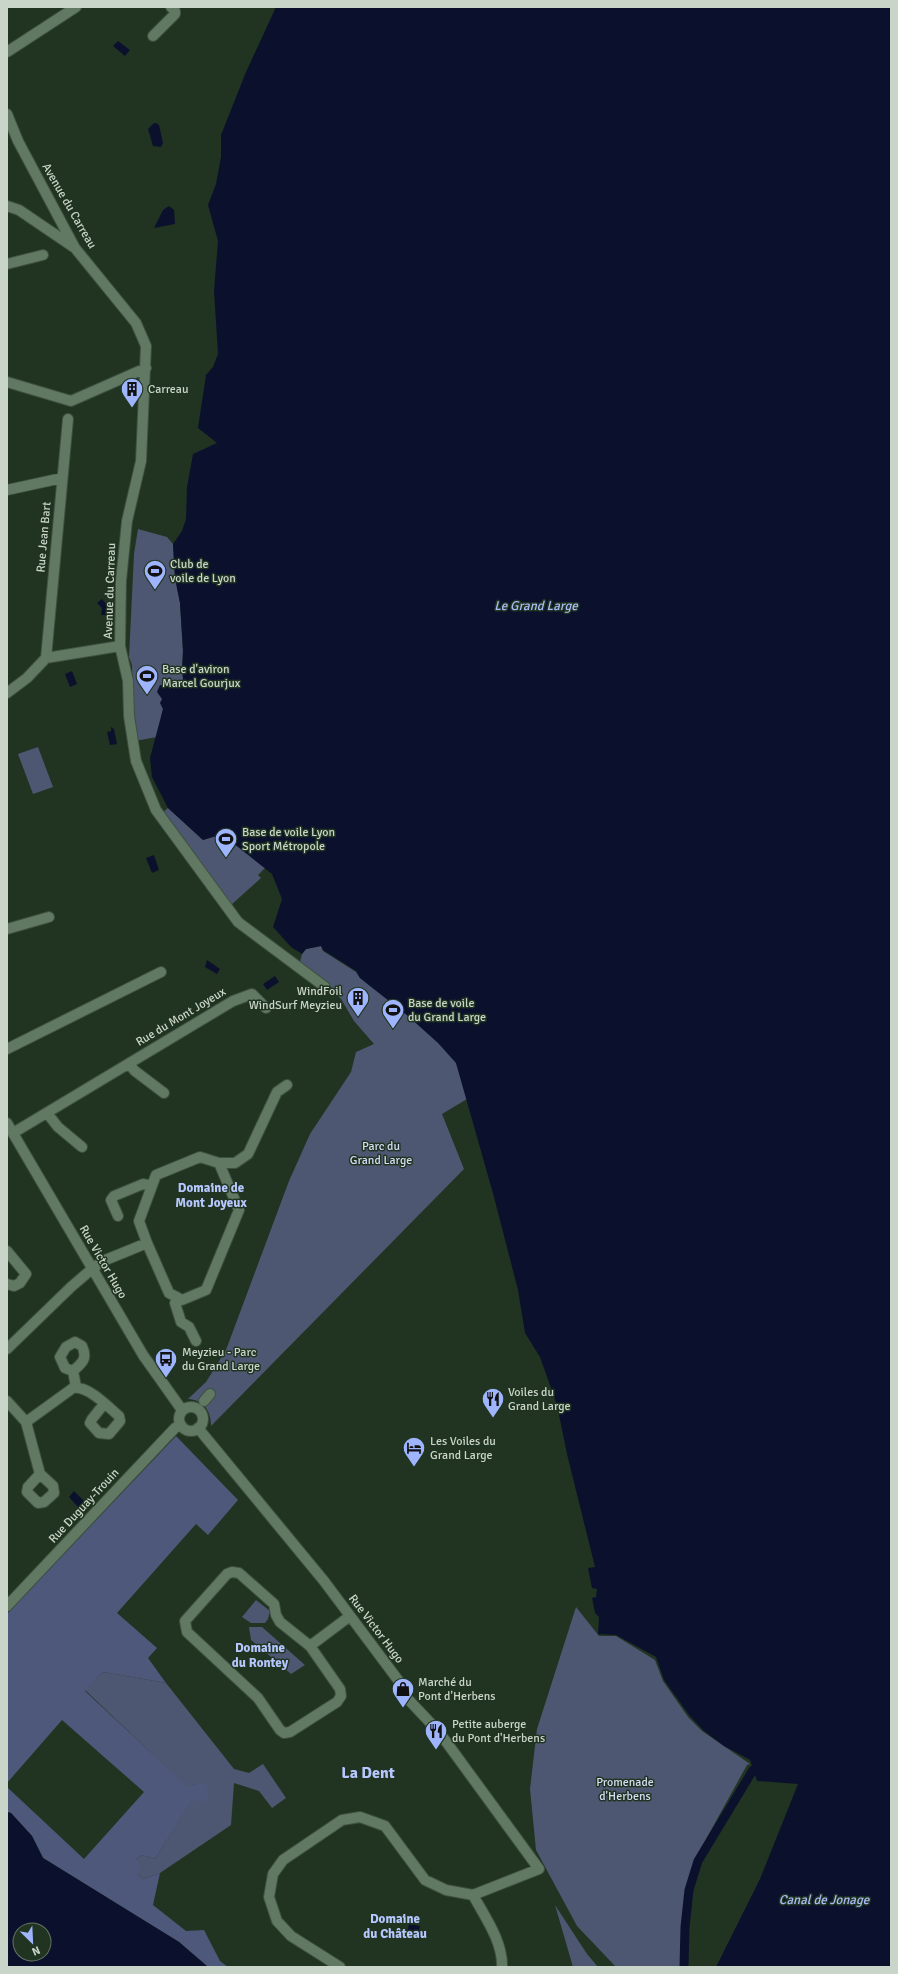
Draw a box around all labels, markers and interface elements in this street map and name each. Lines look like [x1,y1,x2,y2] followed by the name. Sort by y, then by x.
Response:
[38,161,100,251] street label: Avenue du Carreau
[119,376,145,409] building icon: Carreau
[148,382,189,397] place label: Carreau
[33,501,55,573] street label: Rue Jean Bart
[101,543,119,639] street label: Avenue du Carreau
[170,557,236,586] place label: Club de voile de Lyon
[142,558,168,591] sports icon: Club de voile de Lyon
[494,598,579,614] water label: Le Grand Large
[162,662,241,691] place label: Base d'aviron Marcel Gourjux
[134,663,160,696] sports icon: Base d'aviron Marcel Gourjux
[242,825,335,854] place label: Base de voile Lyon Sport Métropole
[213,826,239,859] sports icon: Base de voile Lyon Sport Métropole
[133,984,229,1050] street label: Rue du Mont Joyeux
[249,984,342,1013] place label: WindFoil WindSurf Meyzieu
[345,985,371,1018] building icon: WindFoil WindSurf Meyzieu
[408,996,486,1025] place label: Base de voile du Grand Large
[380,997,406,1030] sports icon: Base de voile du Grand Large
[350,1139,412,1168] park label: Parc du Grand Large
[175,1180,247,1211] district label: Domaine de Mont Joyeux
[76,1222,130,1302] street label: Rue Victor Hugo
[182,1345,260,1374] place label: Meyzieu - Parc du Grand Large
[153,1346,179,1379] bus stop icon: Meyzieu - Parc du Grand Large
[508,1385,571,1414] place label: Voiles du Grand Large
[480,1386,506,1419] restaurant icon: Voiles du Grand Large
[430,1434,496,1463] place label: Les Voiles du Grand Large
[401,1435,427,1468] hotel icon: Les Voiles du Grand Large
[46,1466,122,1546] street label: Rue Duguay-Trouin
[345,1592,407,1666] street label: Rue Victor Hugo
[232,1640,289,1671] district label: Domaine du Rontey
[418,1675,496,1704] place label: Marché du Pont d'Herbens
[390,1676,416,1709] shop icon: Marché du Pont d'Herbens
[452,1717,545,1746] place label: Petite auberge du Pont d'Herbens
[423,1718,449,1751] restaurant icon: Petite auberge du Pont d'Herbens
[341,1763,395,1783] district label: La Dent
[596,1775,654,1804] park label: Promenade d'Herbens
[779,1892,871,1908] water label: Canal de Jonage
[363,1911,427,1942] district label: Domaine du Château
[12,1922,52,1962] north arrow
[30,1943,42,1958] text: N

